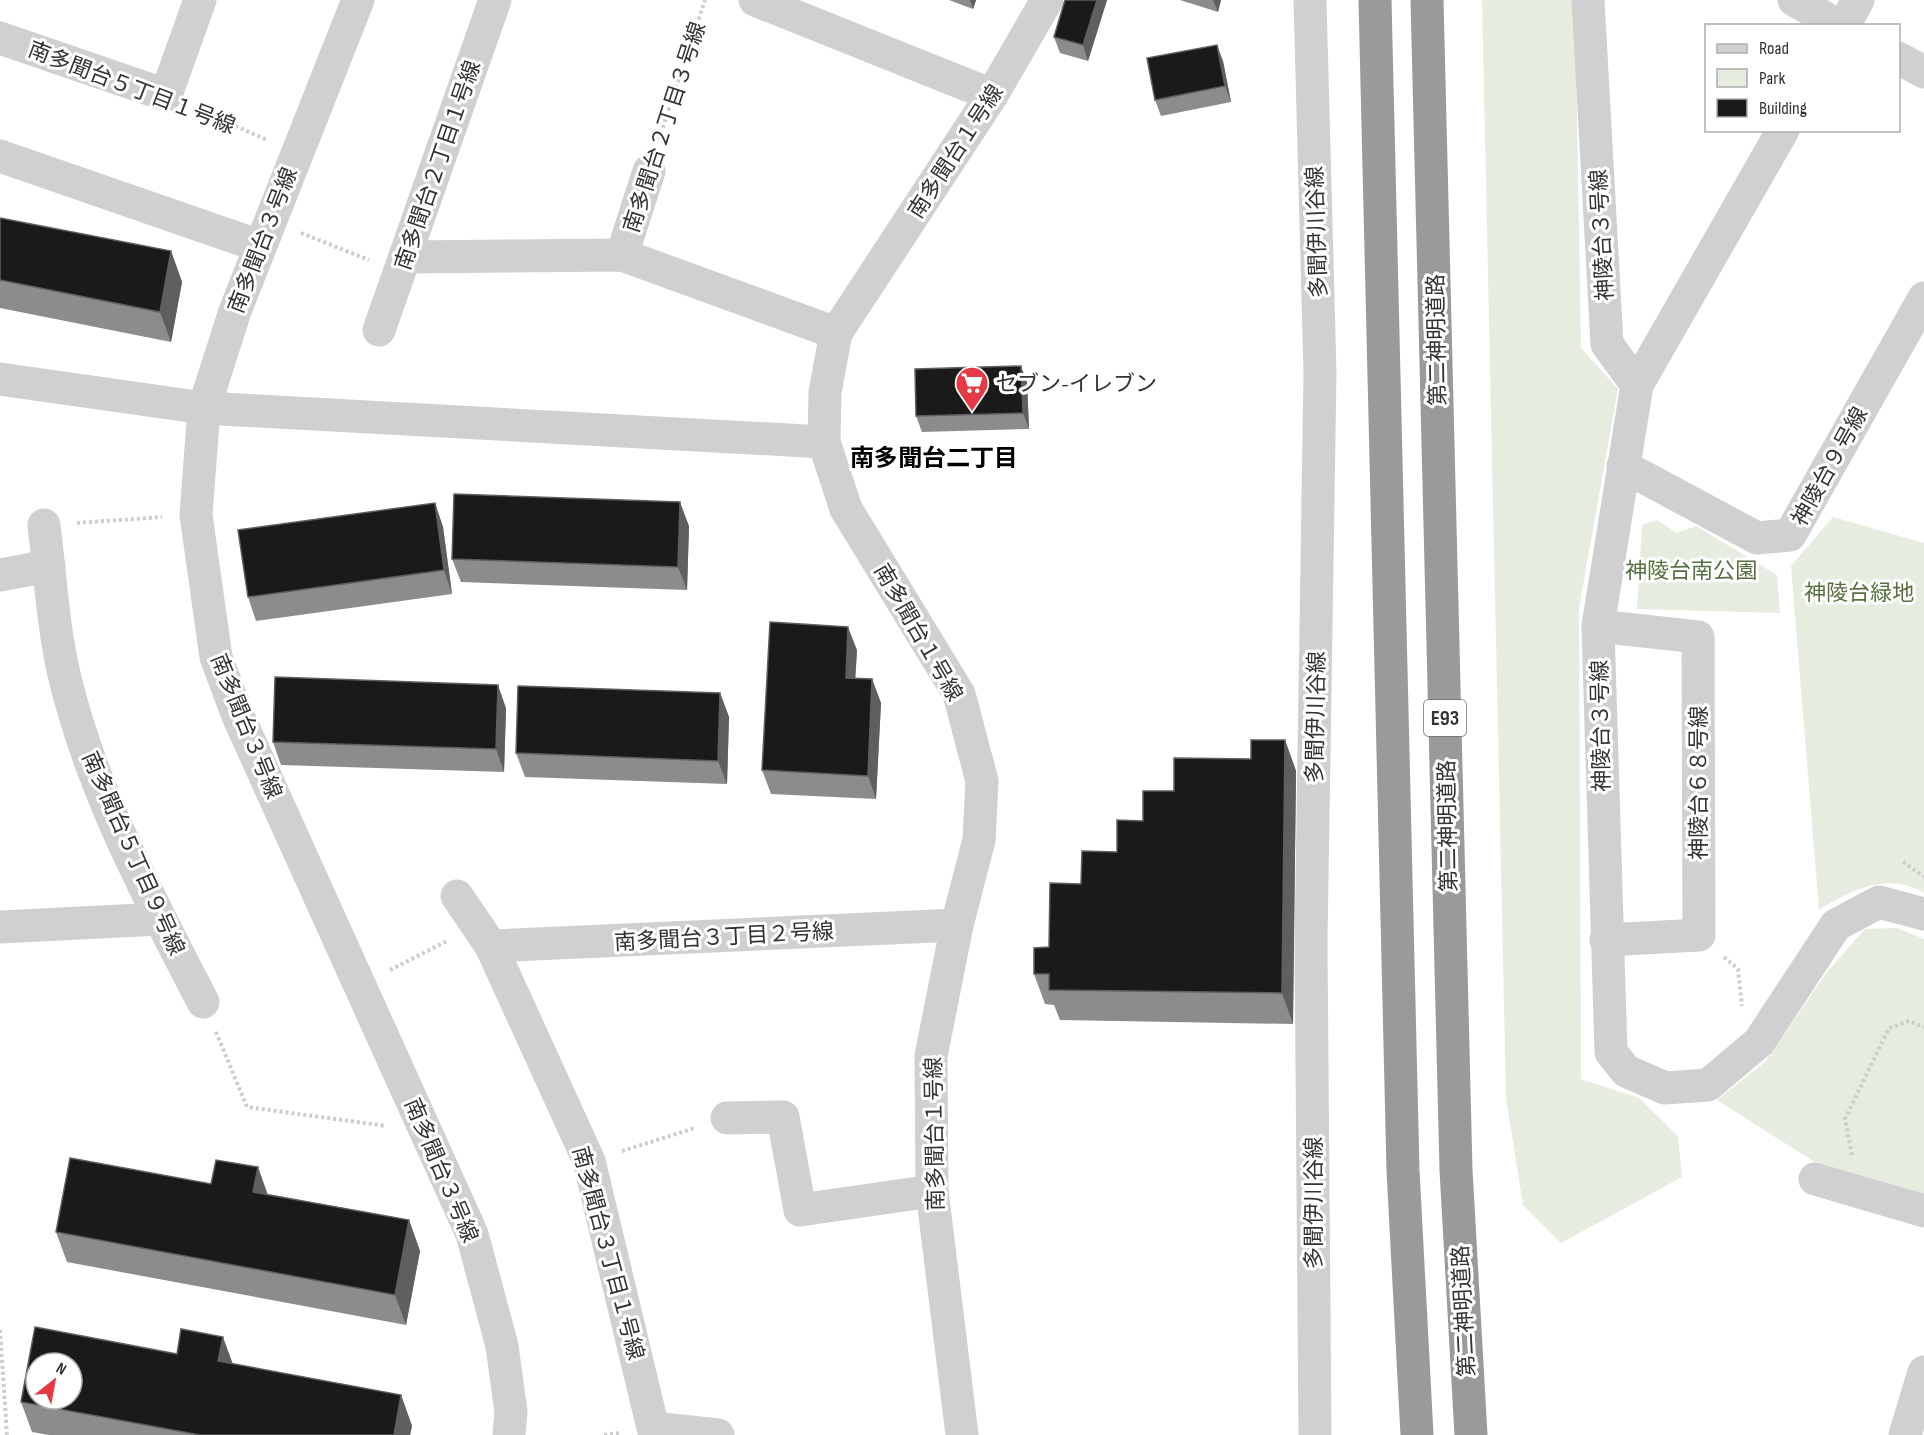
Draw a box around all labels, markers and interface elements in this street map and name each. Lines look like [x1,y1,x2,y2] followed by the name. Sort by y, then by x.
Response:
[619,19,712,236] street label: 南多聞台２丁目３号線
[1705,24,1900,132] legend
[24,36,239,140] street label: 南多聞台５丁目１号線
[1759,38,1789,59] text: Road
[390,57,487,274] street label: 南多聞台２丁目１号線
[1759,68,1785,89] text: Park
[903,80,1010,224] street label: 南多聞台１号線
[1759,98,1807,119] text: Building
[223,164,304,317] street label: 南多聞台３号線
[1302,166,1333,298] street label: 多聞伊川谷線
[1586,168,1619,302] street label: 神陵台３号線
[1423,274,1452,406] street label: 第二神明道路
[954,365,990,412] supermarket icon: セブン-イレブン
[995,371,1157,398] place label: セブン-イレブン
[1787,402,1874,531] street label: 神陵台９号線
[850,444,1018,473] district label: 南多聞台二丁目
[1625,558,1757,585] park label: 神陵台南公園
[868,559,968,706] street label: 南多聞台１号線
[1804,580,1914,607] park label: 神陵台緑地
[204,650,287,803] street label: 南多聞台３号線
[1302,651,1331,783] street label: 多聞伊川谷線
[1587,660,1616,792] street label: 神陵台３号線
[1424,700,1466,736] road number: E93
[1686,706,1713,860] street label: 神陵台６８号線
[76,748,190,960] street label: 南多聞台５丁目９号線
[1434,760,1463,892] street label: 第二神明道路
[614,918,835,957] street label: 南多聞台３丁目２号線
[921,1057,950,1211] street label: 南多聞台１号線
[398,1094,483,1247] street label: 南多聞台３号線
[1301,1137,1328,1269] street label: 多聞伊川谷線
[566,1144,649,1363] street label: 南多聞台３丁目１号線
[1448,1244,1481,1378] street label: 第二神明道路
[24,1351,84,1411] north arrow
[52,1359,70,1380] text: N

